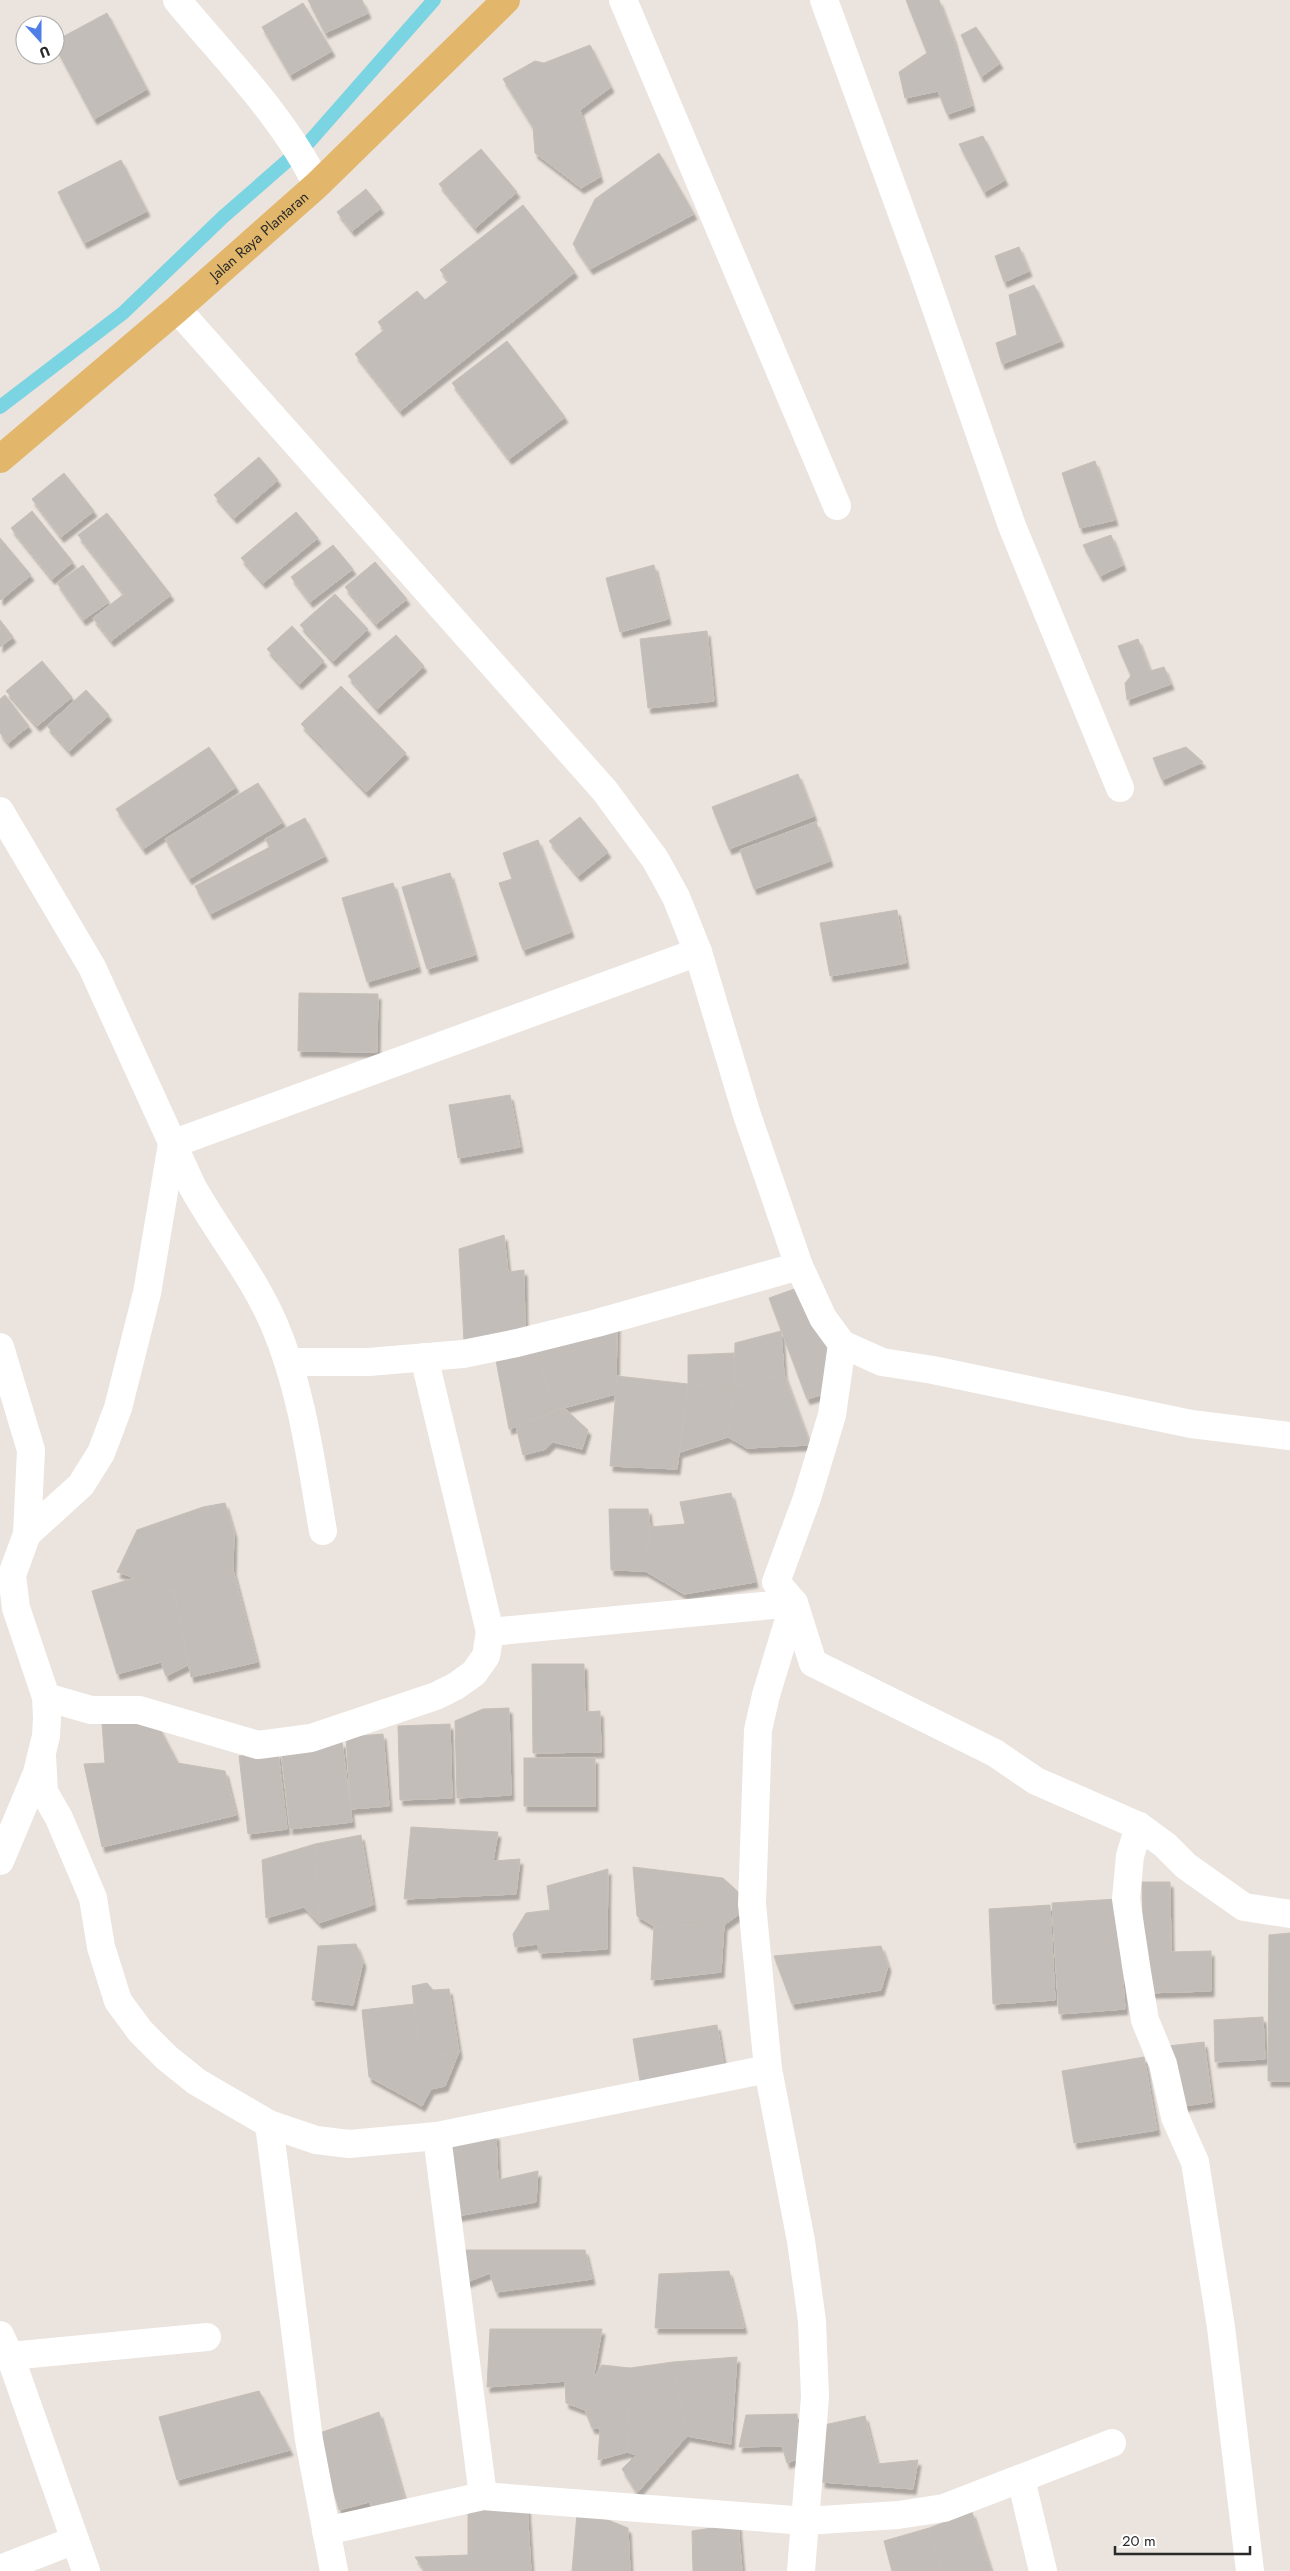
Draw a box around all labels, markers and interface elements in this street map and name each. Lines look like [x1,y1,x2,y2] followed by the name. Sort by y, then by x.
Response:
[15,15,65,65] north arrow
[36,41,53,63] text: U
[204,186,314,287] street label: Jalan Raya Plantaran
[1115,2524,1250,2556] scale bar
[1122,2530,1156,2552] text: 20 m

